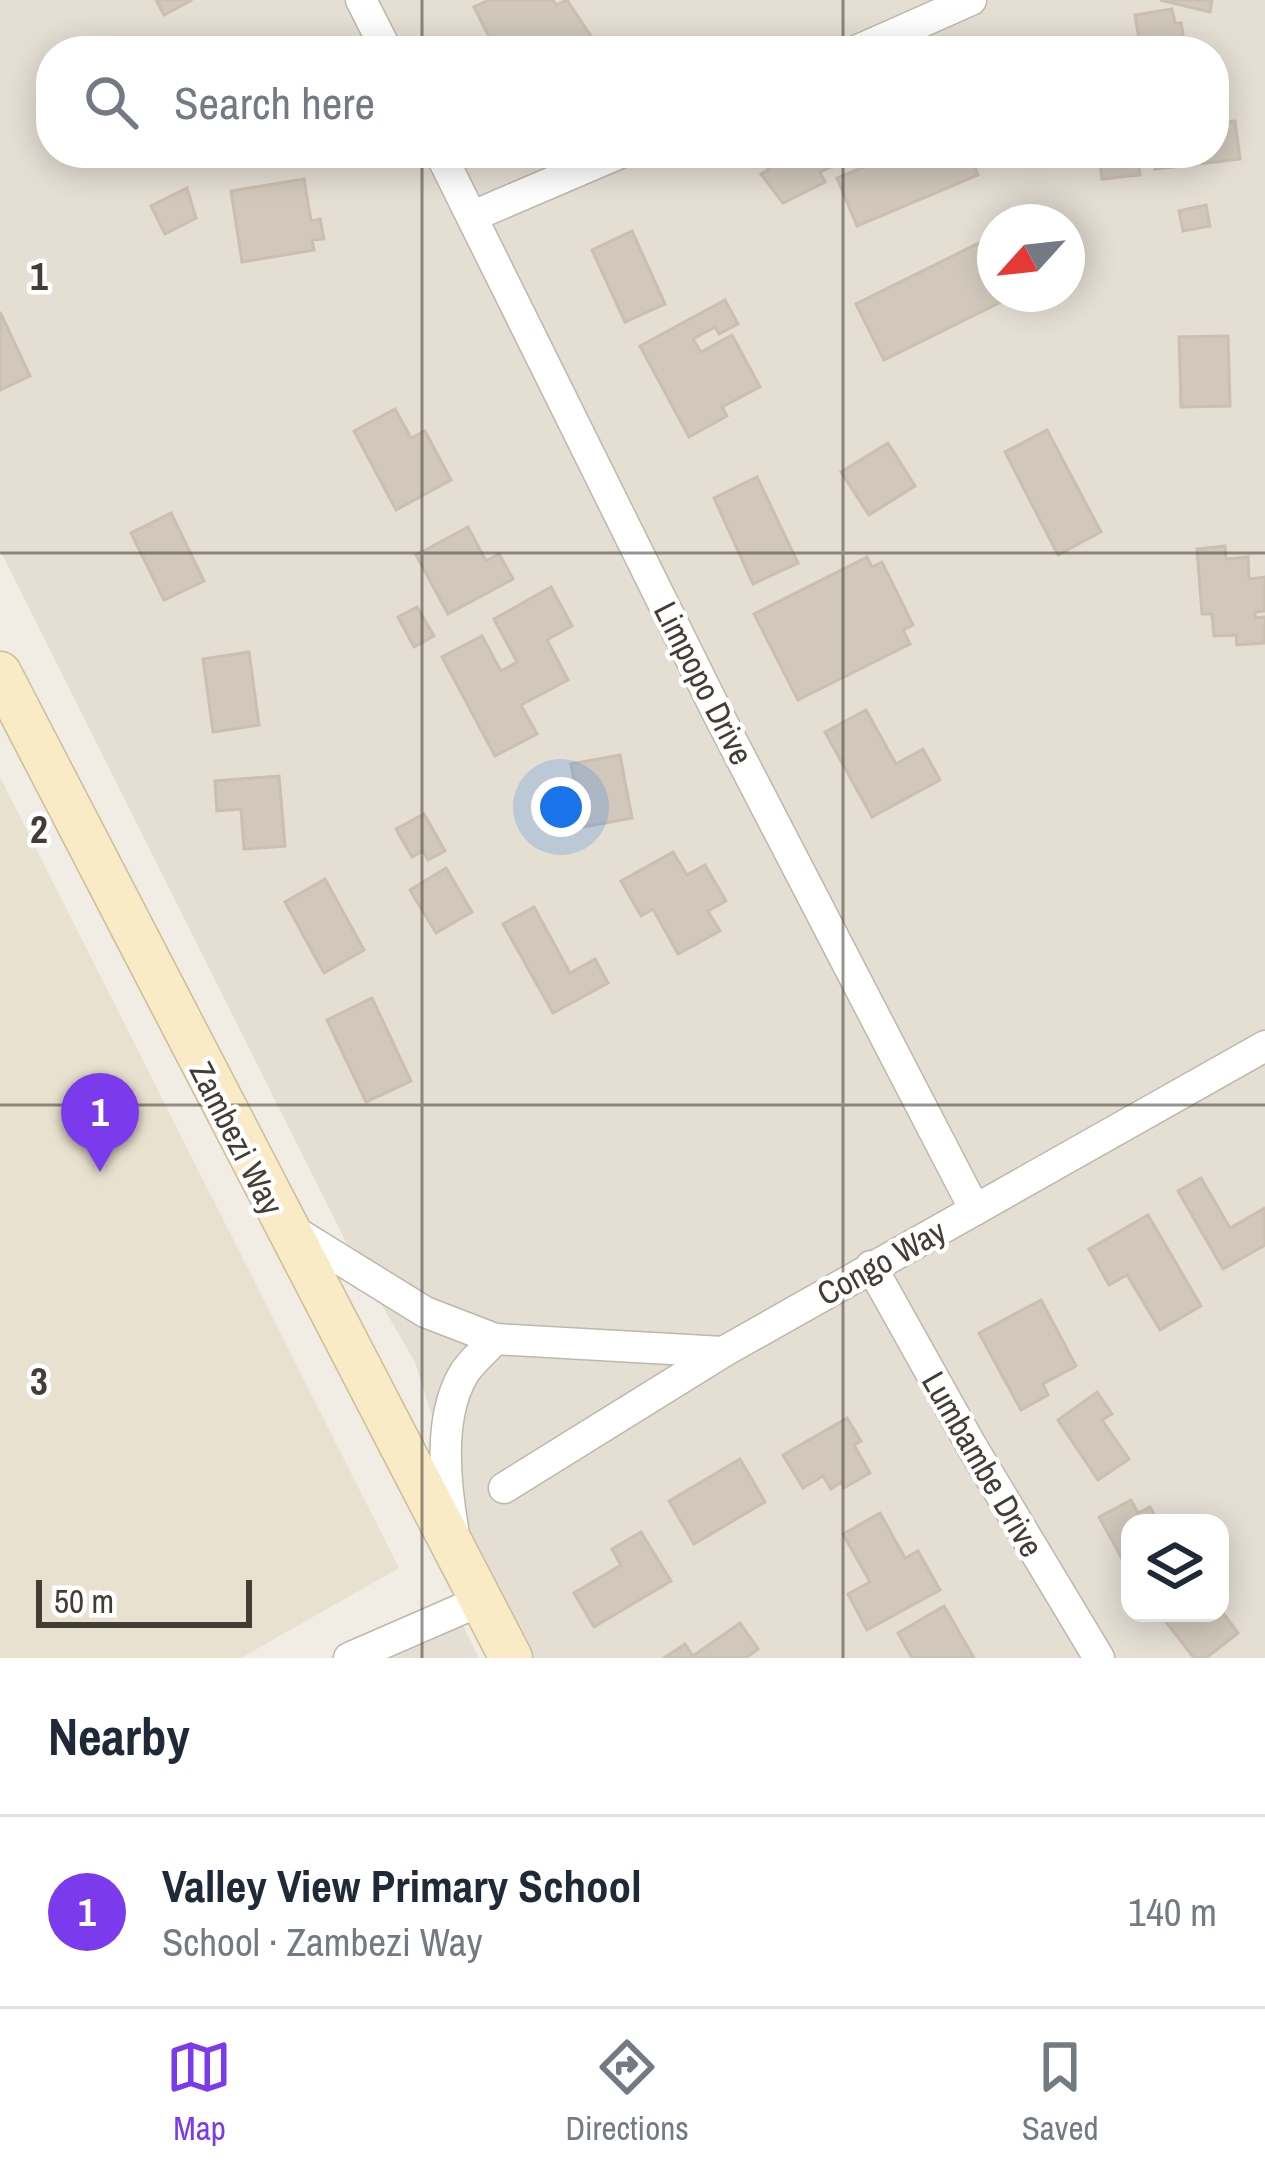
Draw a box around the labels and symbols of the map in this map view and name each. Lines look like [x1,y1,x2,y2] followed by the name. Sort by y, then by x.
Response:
[977,204,1085,312] north arrow
[30,250,48,302] text: 1
[644,594,764,772] street label: Limpopo Drive
[531,777,591,837] your location
[30,803,48,855] text: 2
[180,1054,294,1222] street label: Zambezi Way
[61,1073,139,1172] pin: 1
[809,1209,953,1315] street label: Congo Way
[30,1355,48,1407] text: 3
[912,1363,1054,1565] street label: Lumbambe Drive
[36,1574,252,1627] scale bar

